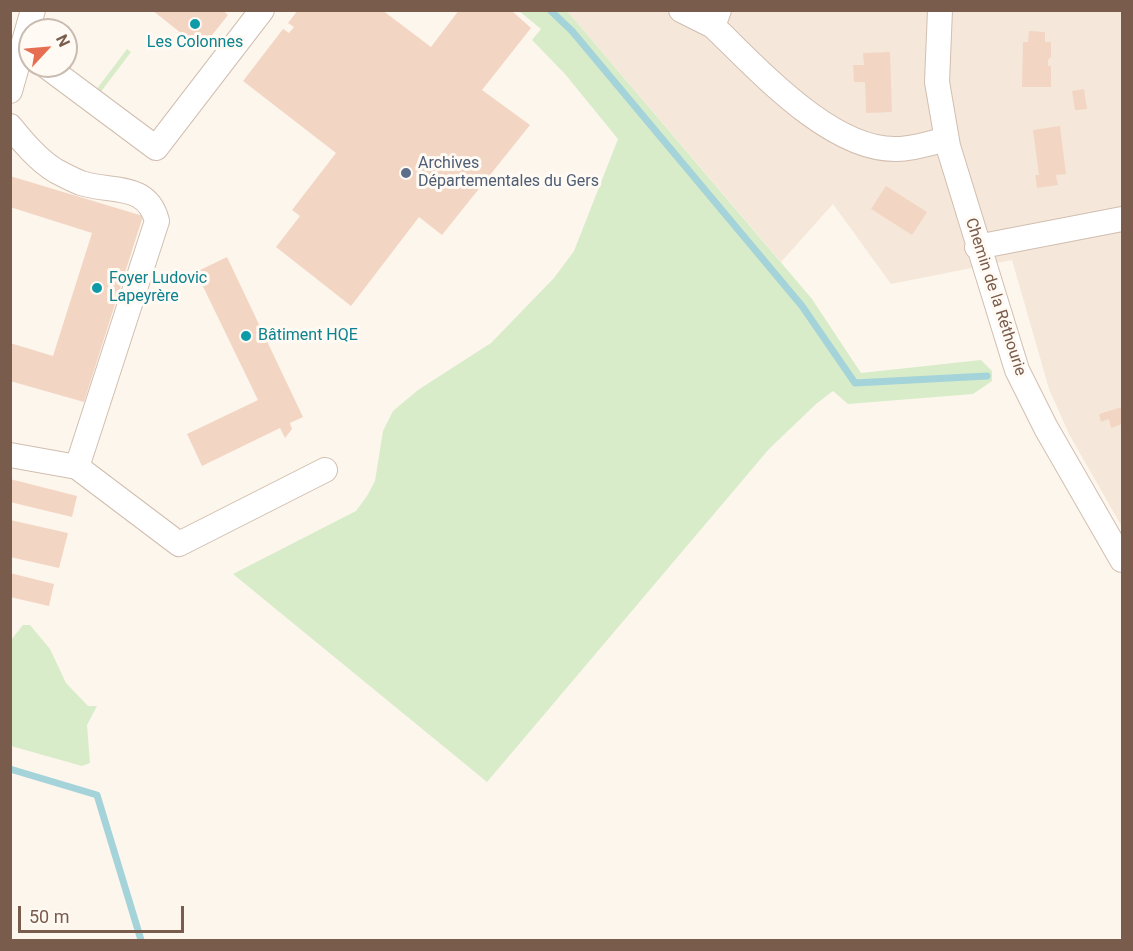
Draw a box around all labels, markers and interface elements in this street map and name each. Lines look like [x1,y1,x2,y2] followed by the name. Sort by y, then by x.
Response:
[188,17,202,31] marker: Les Colonnes
[18,18,78,78] north arrow
[52,32,74,50] text: N
[147,33,243,53] place label: Les Colonnes
[418,154,599,192] place label: Archives Départementales du Gers
[399,166,413,180] marker: Archives Départementales du Gers
[960,216,1030,378] street label: Chemin de la Réthourie
[109,269,207,307] place label: Foyer Ludovic Lapeyrère
[90,281,104,295] marker: Foyer Ludovic Lapeyrère
[258,326,358,346] place label: Bâtiment HQE
[239,329,253,343] marker: Bâtiment HQE
[21,894,188,932] scale bar
[29,906,69,927] text: 50 m

